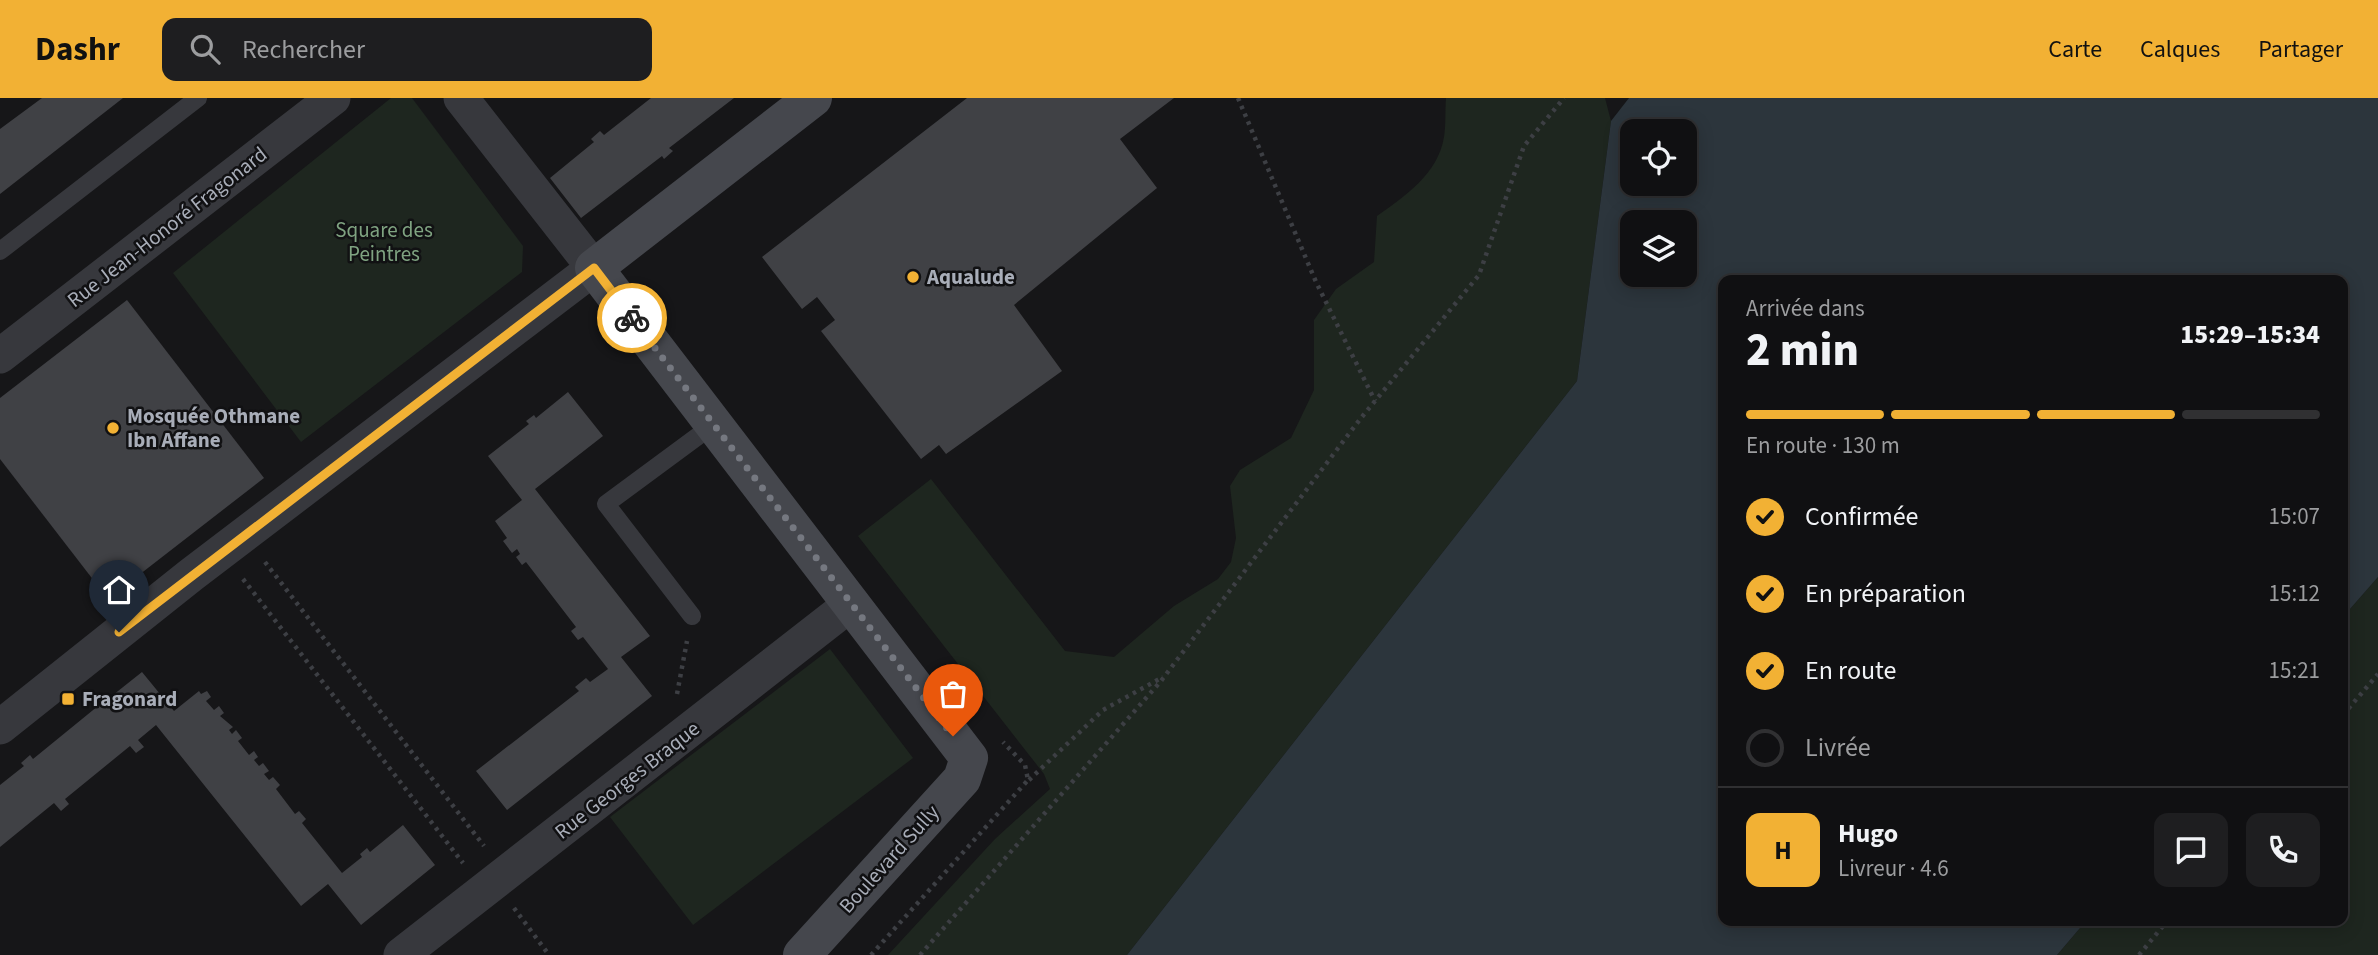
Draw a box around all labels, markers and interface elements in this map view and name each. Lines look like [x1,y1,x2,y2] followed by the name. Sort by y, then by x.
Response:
[162,18,652,81] search box
[35,26,120,73] text: Dashr
[186,30,224,68] icon: search
[242,31,365,68] text: Rechercher
[2048,32,2102,67] text: Carte
[2140,32,2220,67] text: Calques
[2258,32,2343,67] text: Partager
[1620,119,1697,287] map controls
[1620,119,1697,196] button: locate
[61,139,273,315] street label: Rue Jean-Honoré Fragonard
[1620,210,1697,287] button: layers
[335,215,433,269] park label: Square des Peintres
[926,262,1015,292] place label: Aqualude
[905,269,921,285] marker: Aqualude
[597,283,667,353] courier
[1746,292,1865,325] text: Arrivée dans
[613,299,651,337] icon: bike
[2180,316,2320,353] text: 15:29–15:34
[1746,318,1859,383] text: 2 min
[127,401,300,455] place label: Mosquée Othmane Ibn Affane
[105,420,121,436] marker: Mosquée Othmane Ibn Affane
[1746,429,1900,462] text: En route · 130 m
[1746,498,1784,536] icon: check
[1805,498,1919,535] text: Confirmée
[2269,500,2320,533] text: 15:07
[89,560,149,632] pin
[100,571,138,609] icon: home
[1746,575,1784,613] icon: check
[1805,575,1966,612] text: En préparation
[2269,577,2320,610] text: 15:12
[1746,652,1784,690] icon: check
[1805,652,1896,689] text: En route
[2269,654,2320,687] text: 15:21
[923,664,983,736] pin
[934,675,972,713] icon: bag
[82,684,177,714] place label: Fragonard
[60,691,76,707] marker: Fragonard
[548,714,706,846] street label: Rue Georges Braque
[1805,729,1871,766] text: Livrée
[832,798,946,920] street label: Boulevard Sully
[2154,813,2228,887] button: chat
[2246,813,2320,887] button: phone
[1838,815,1898,852] text: Hugo
[1774,832,1792,869] text: H
[1838,852,1949,885] text: Livreur · 4.6

